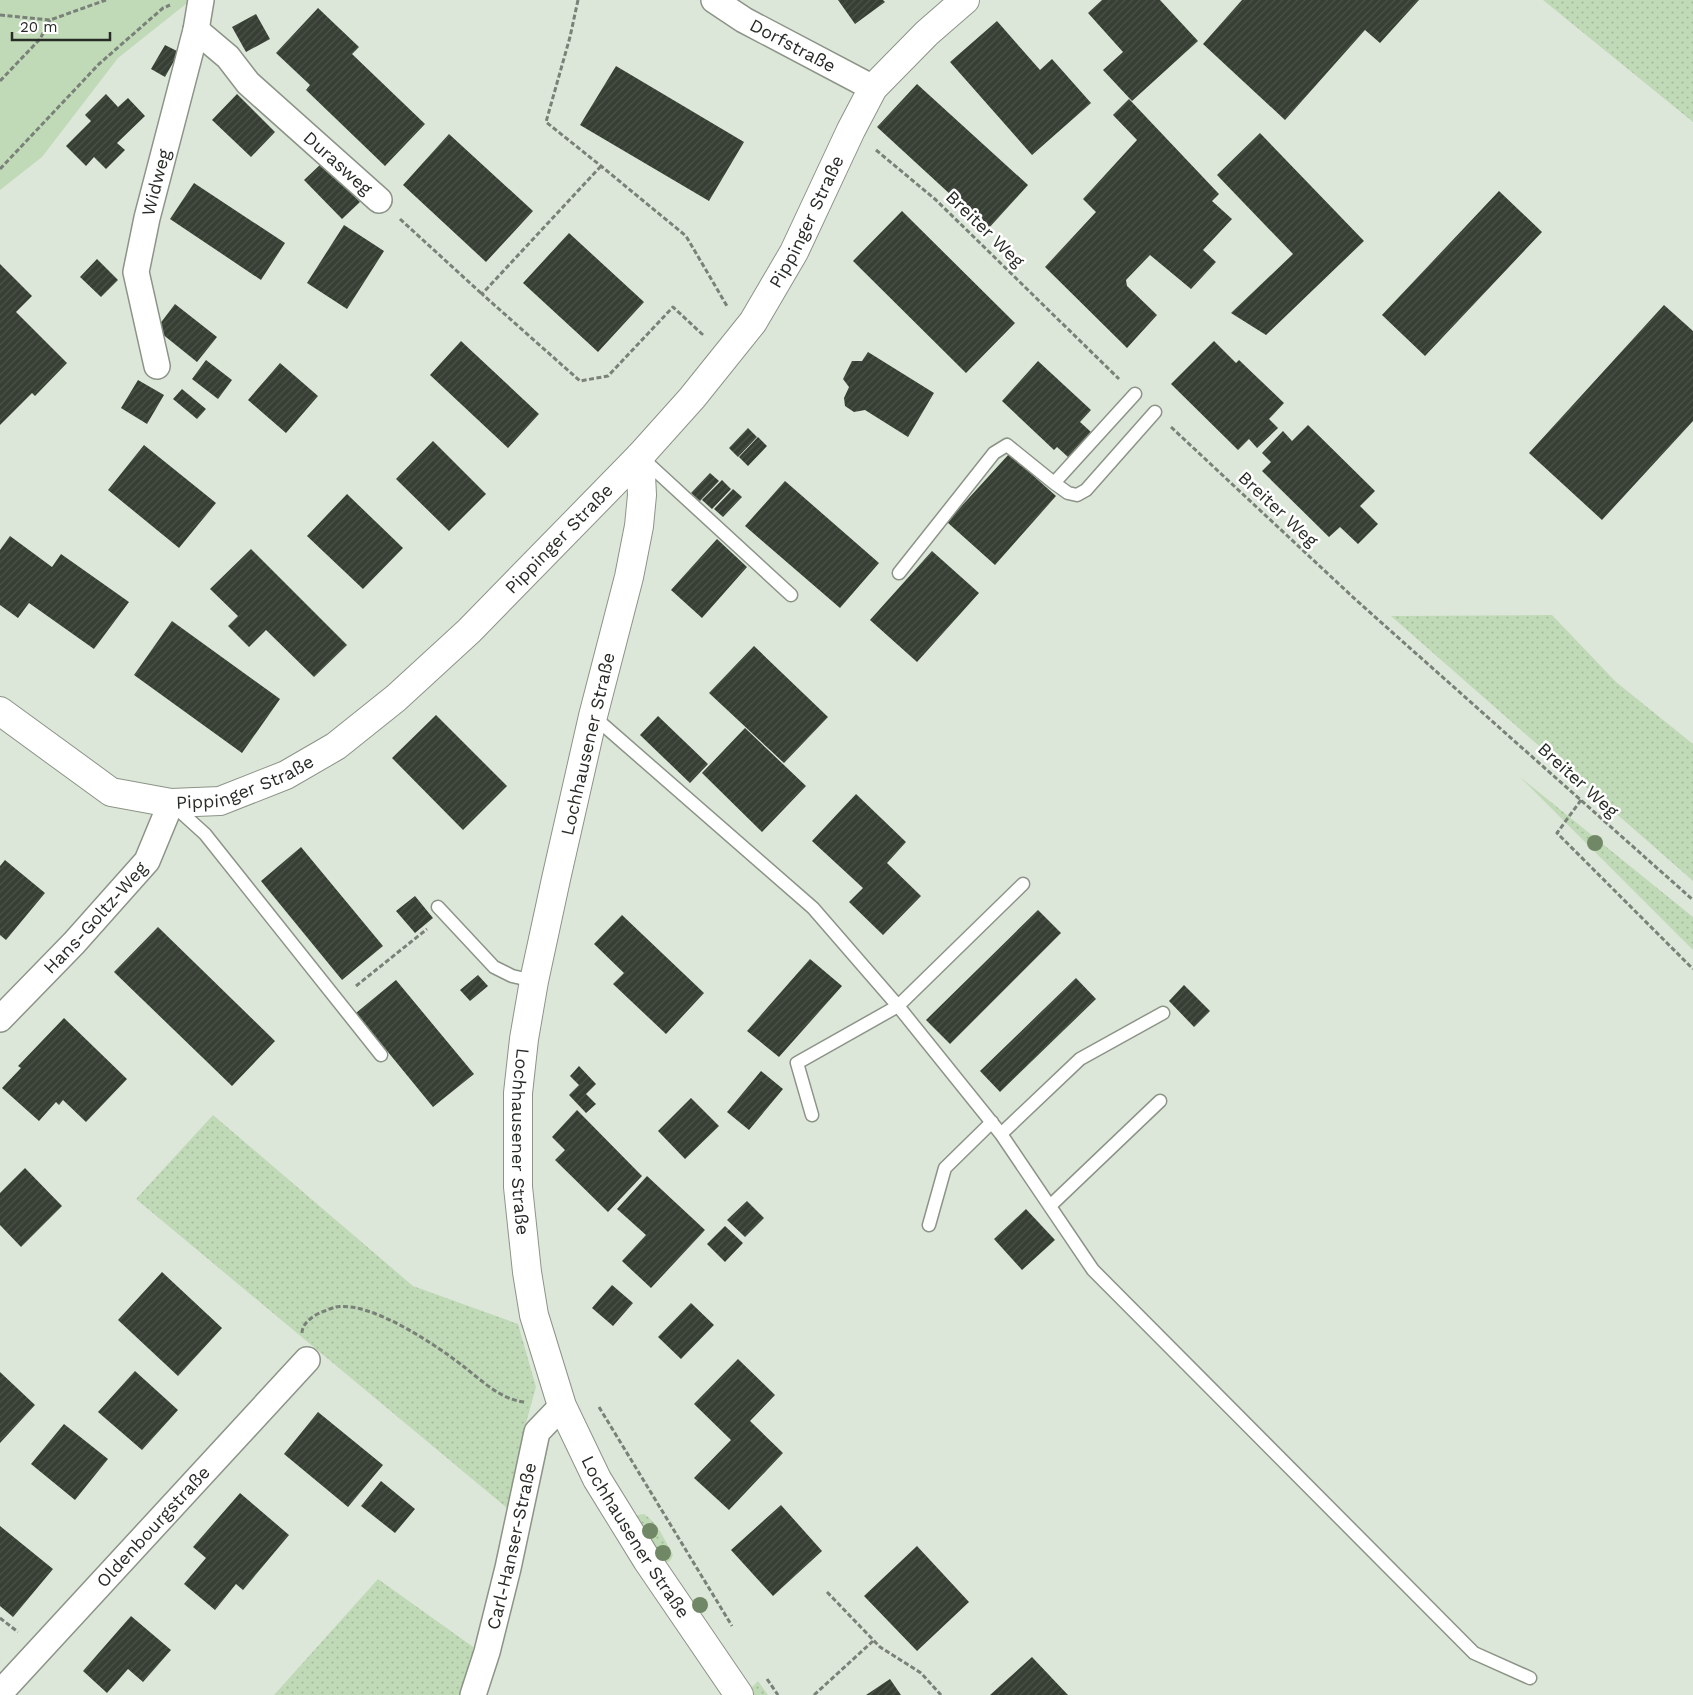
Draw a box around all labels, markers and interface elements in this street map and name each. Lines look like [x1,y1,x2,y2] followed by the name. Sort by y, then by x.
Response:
[12,10,110,42] scale bar
[746,14,839,76] street label: Dorfstraße
[20,18,58,36] text: 20 m
[299,127,377,199] street label: Durasweg
[137,146,175,218] street label: Widweg
[764,152,848,291] street label: Pippinger Straße
[942,186,1029,272] street label: Breiter Weg
[1234,466,1323,551] street label: Breiter Weg
[500,479,617,598] street label: Pippinger Straße
[556,650,619,837] street label: Lochhausener Straße
[1534,738,1623,822] street label: Breiter Weg
[176,750,317,813] street label: Pippinger Straße
[39,857,151,978] street label: Hans-Goltz-Weg
[508,1047,534,1236] street label: Lochhausener Straße
[577,1452,694,1622] street label: Lochhausener Straße
[482,1460,540,1632] street label: Carl-Hanser-Straße
[92,1462,214,1591] street label: Oldenbourgstraße

